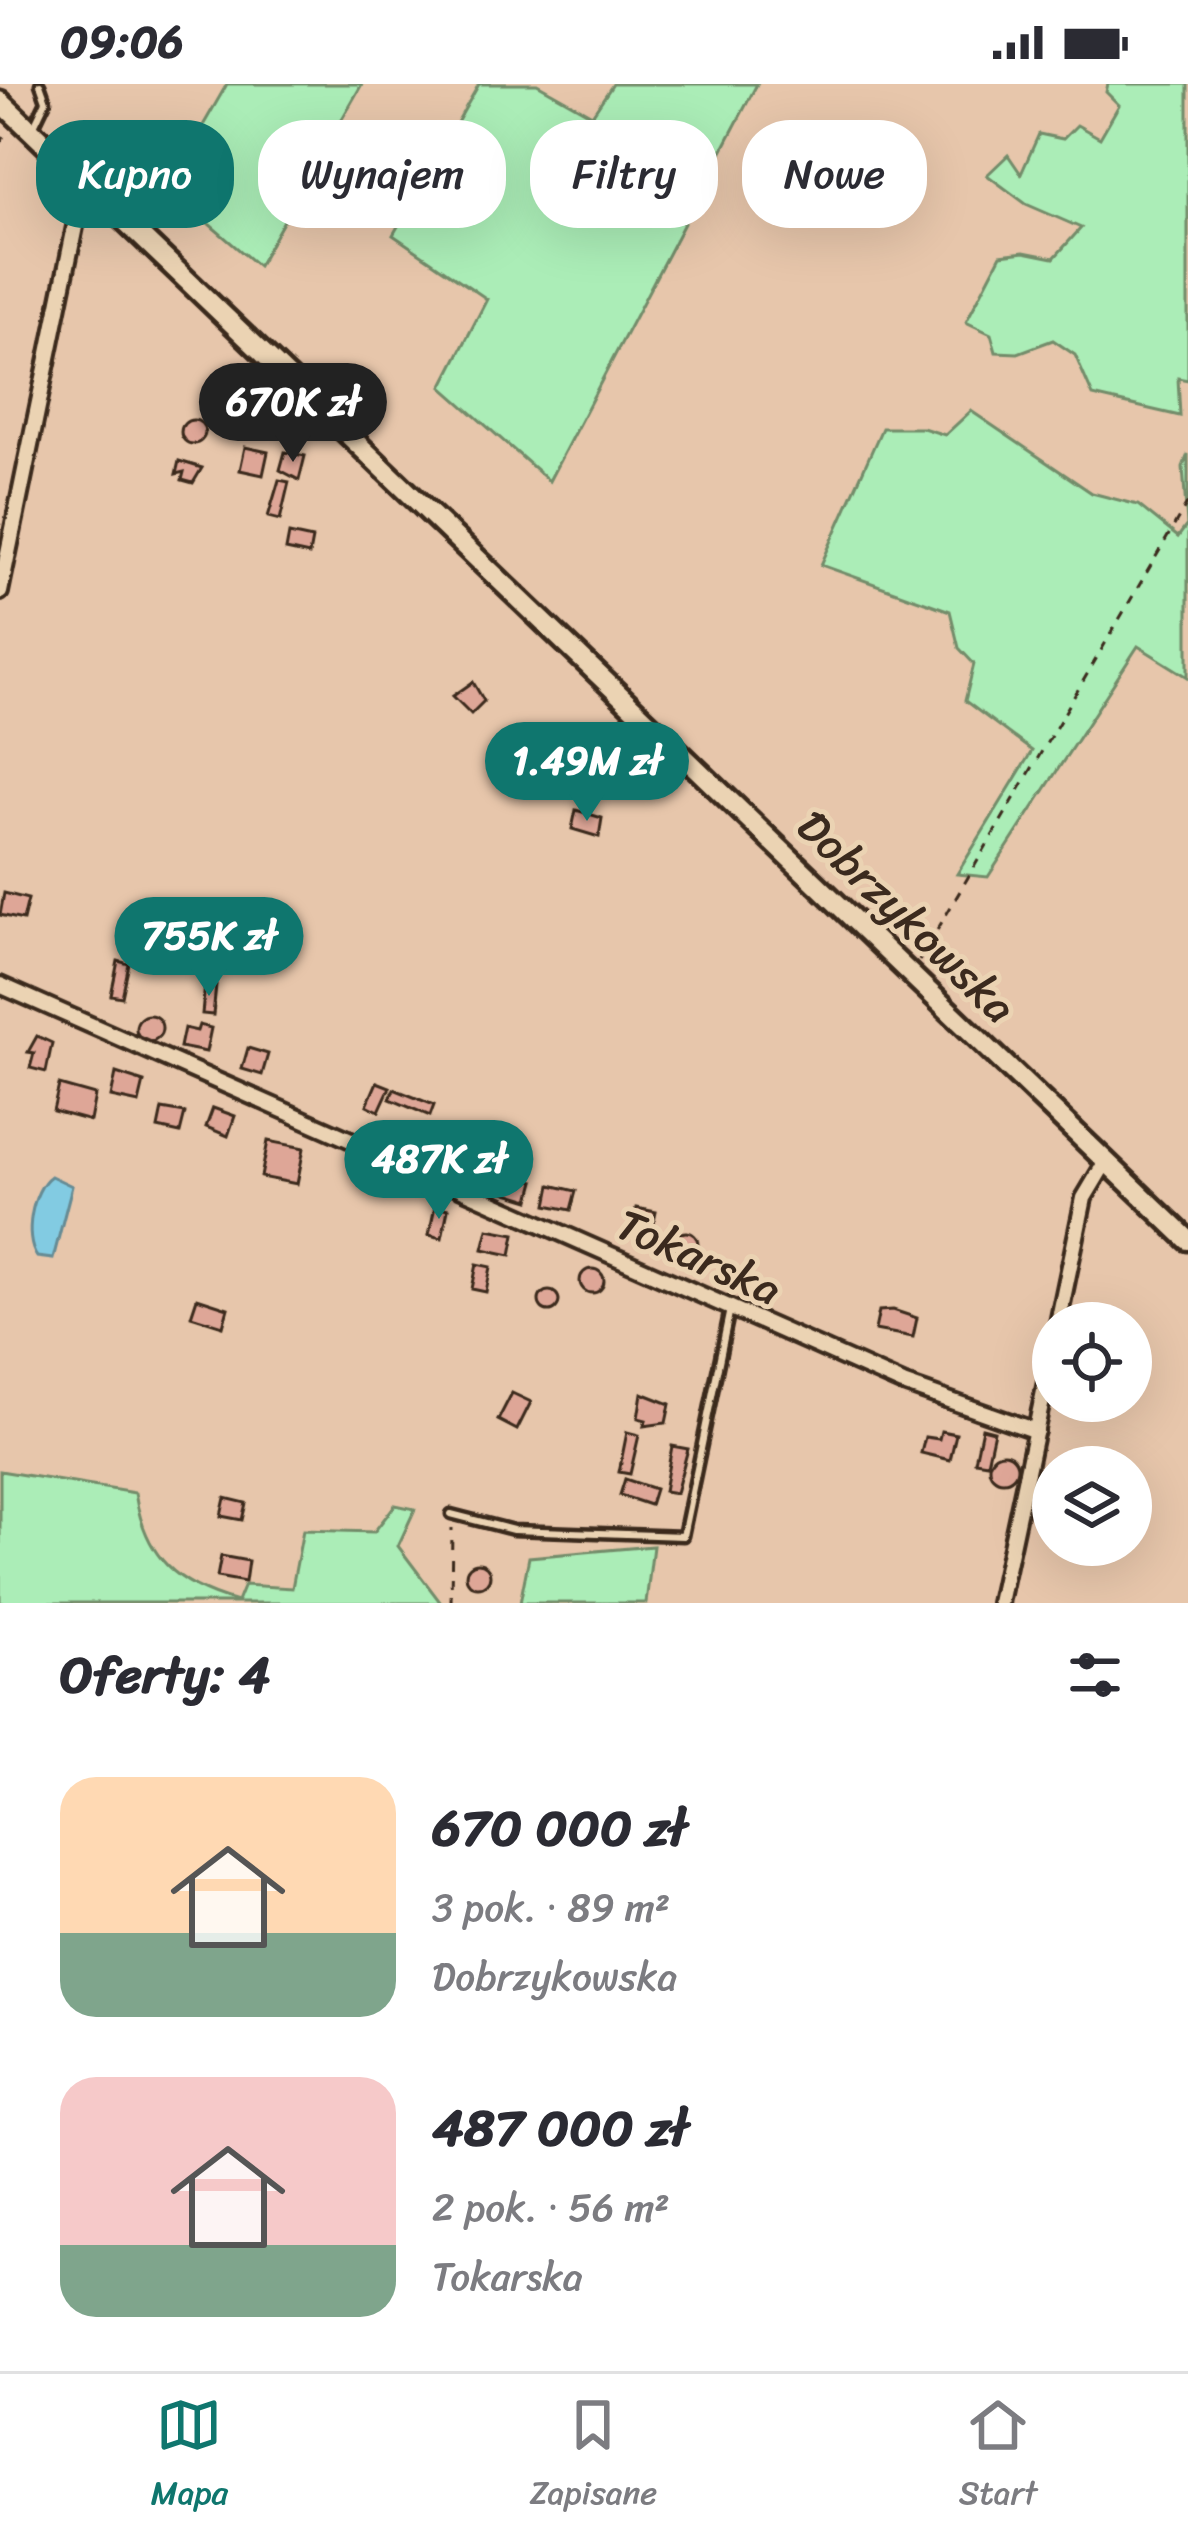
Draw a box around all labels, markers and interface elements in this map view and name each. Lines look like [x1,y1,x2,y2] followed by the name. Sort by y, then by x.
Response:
[60,2,184,82] text: 09:06
[36,120,234,228] chip: Kupno
[258,120,506,228] chip: Wynajem
[530,120,718,228] chip: Filtry
[742,120,927,228] chip: Nowe
[182,363,404,465] pin: 670K zł
[226,367,360,436] text: 670K zł
[463,722,711,824] pin: 1.49M zł
[512,726,662,795] text: 1.49M zł
[777,790,1036,1044] street label: Dobrzykowska
[98,897,320,999] pin: 755K zł
[141,901,277,970] text: 755K zł
[328,1120,550,1222] pin: 487K zł
[371,1124,507,1193] text: 487K zł
[603,1185,794,1329] street label: Tokarska
[1032,1302,1152,1566] map controls
[1032,1302,1152,1422] button: locate
[1032,1446,1152,1566] button: layers
[60,1630,270,1720] text: Oferty: 4
[1062,1642,1128,1708] icon: filters
[432,1783,686,1873] text: 670 000 zł
[156,1825,300,1969] icon: home
[432,1873,670,1942] text: 3 pok. · 89 m²
[432,1942,677,2011] text: Dobrzykowska
[432,2083,688,2173] text: 487 000 zł
[156,2125,300,2269] icon: home
[432,2173,670,2242] text: 2 pok. · 56 m²
[432,2242,583,2311] text: Tokarska
[151,2392,228,2522] tab: Mapa
[530,2392,657,2522] tab: Zapisane
[959,2392,1037,2522] tab: Start

